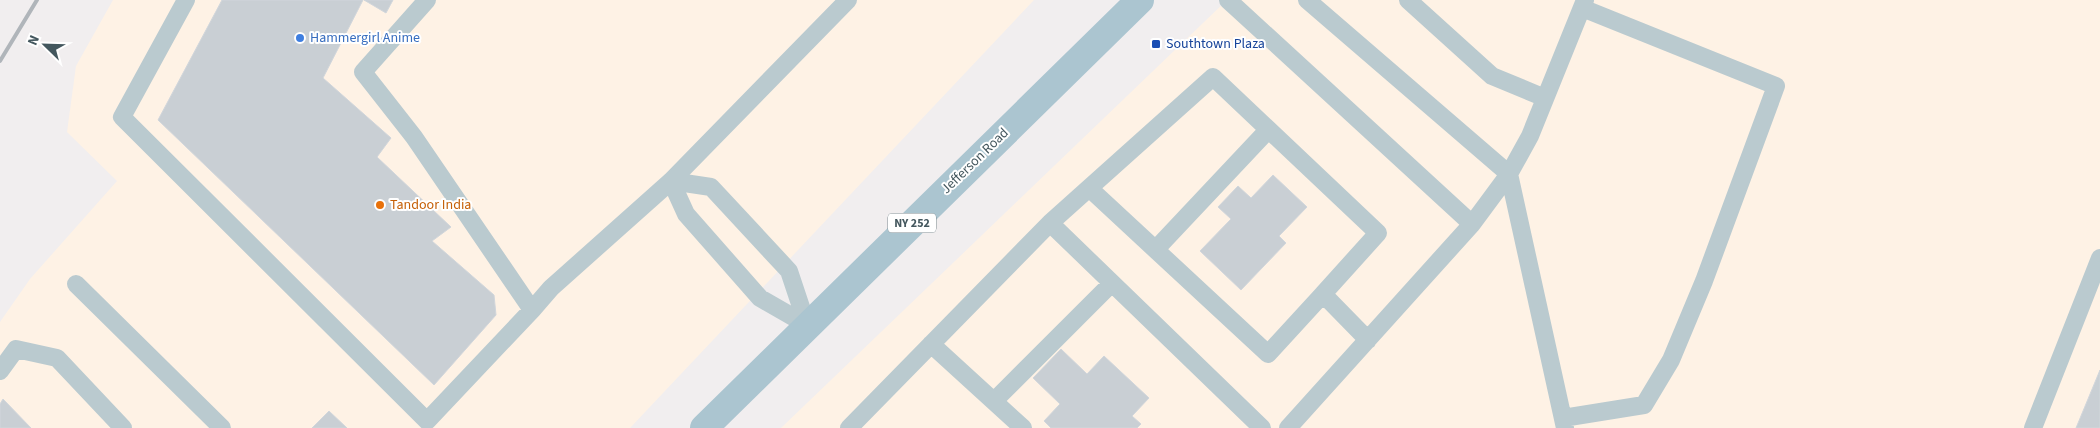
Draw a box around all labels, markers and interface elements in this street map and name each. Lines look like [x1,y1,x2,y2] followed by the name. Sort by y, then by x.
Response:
[20,20,70,70] north arrow
[310,28,420,48] place label: Hammergirl Anime
[23,32,45,49] text: N
[294,32,306,44] marker: Hammergirl Anime
[1166,34,1265,54] place label: Southtown Plaza
[1150,38,1162,50] marker: Southtown Plaza
[937,123,1013,199] street label: Jefferson Road
[390,195,471,215] place label: Tandoor India
[374,199,386,211] marker: Tandoor India
[888,214,936,232] road number: NY 252

